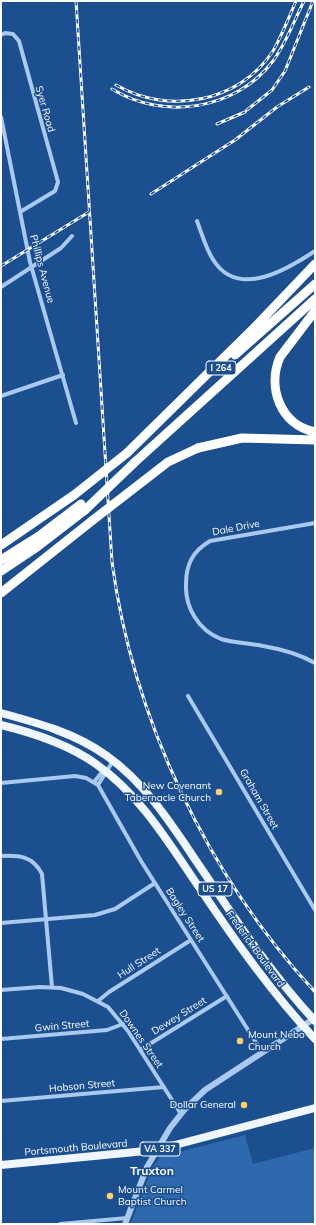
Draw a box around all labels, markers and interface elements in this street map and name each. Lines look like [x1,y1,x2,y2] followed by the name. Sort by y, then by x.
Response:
[33,84,57,134] street label: Syer Road
[27,233,57,305] street label: Phillips Avenue
[206,361,236,375] road number: I 264
[211,518,261,538] street label: Dale Drive
[237,767,281,831] street label: Graham Street
[125,780,211,804] place label: New Covenant Tabernacle Church
[214,787,224,797] marker: New Covenant Tabernacle Church
[198,882,232,896] road number: US 17
[163,886,207,944] street label: Bagley Street
[223,908,287,990] street label: Frederick Boulevard
[115,945,163,981] street label: Hull Street
[149,994,209,1038] street label: Dewey Street
[116,1008,166,1070] street label: Downes Street
[34,1018,90,1034] street label: Gwin Street
[248,1029,305,1052] place label: Mount Nebo Church
[235,1036,245,1046] marker: Mount Nebo Church
[49,1077,115,1095] street label: Hobson Street
[170,1099,236,1111] place label: Dollar General
[239,1100,249,1110] marker: Dollar General
[24,1138,128,1158] street label: Portsmouth Boulevard
[140,1142,180,1156] road number: VA 337
[130,1164,174,1178] district label: Truxton
[118,1184,186,1208] place label: Mount Carmel Baptist Church
[105,1191,115,1201] marker: Mount Carmel Baptist Church

